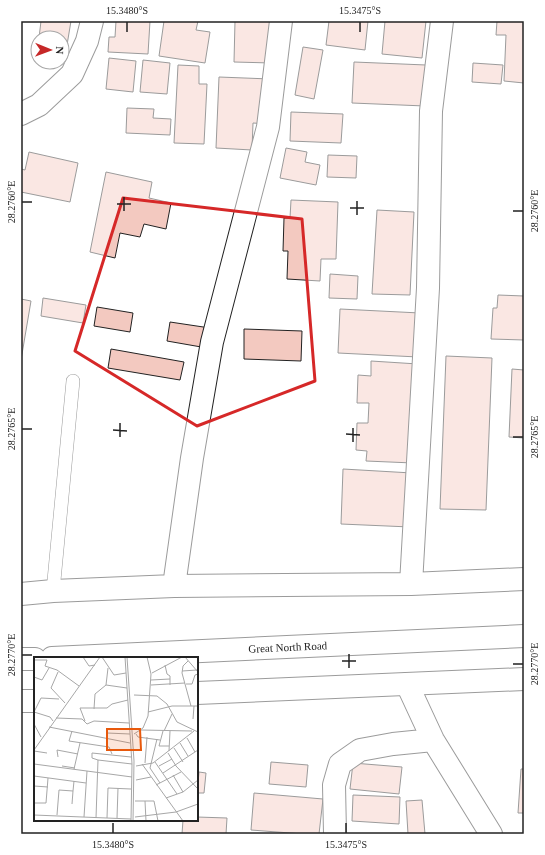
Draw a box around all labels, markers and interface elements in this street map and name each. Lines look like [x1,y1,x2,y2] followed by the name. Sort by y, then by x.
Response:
[106,5,148,16] text: 15.3480°S
[339,5,381,16] text: 15.3475°S
[30,30,70,70] north arrow
[54,46,66,54] text: N
[6,181,17,223] text: 28.2760°E
[529,190,540,232] text: 28.2760°E
[6,408,17,450] text: 28.2765°E
[529,416,540,458] text: 28.2765°E
[6,634,17,676] text: 28.2770°E
[248,639,328,655] street label: Great North Road
[529,643,540,685] text: 28.2770°E
[34,657,198,821] inset map
[92,839,134,850] text: 15.3480°S
[325,839,367,850] text: 15.3475°S

